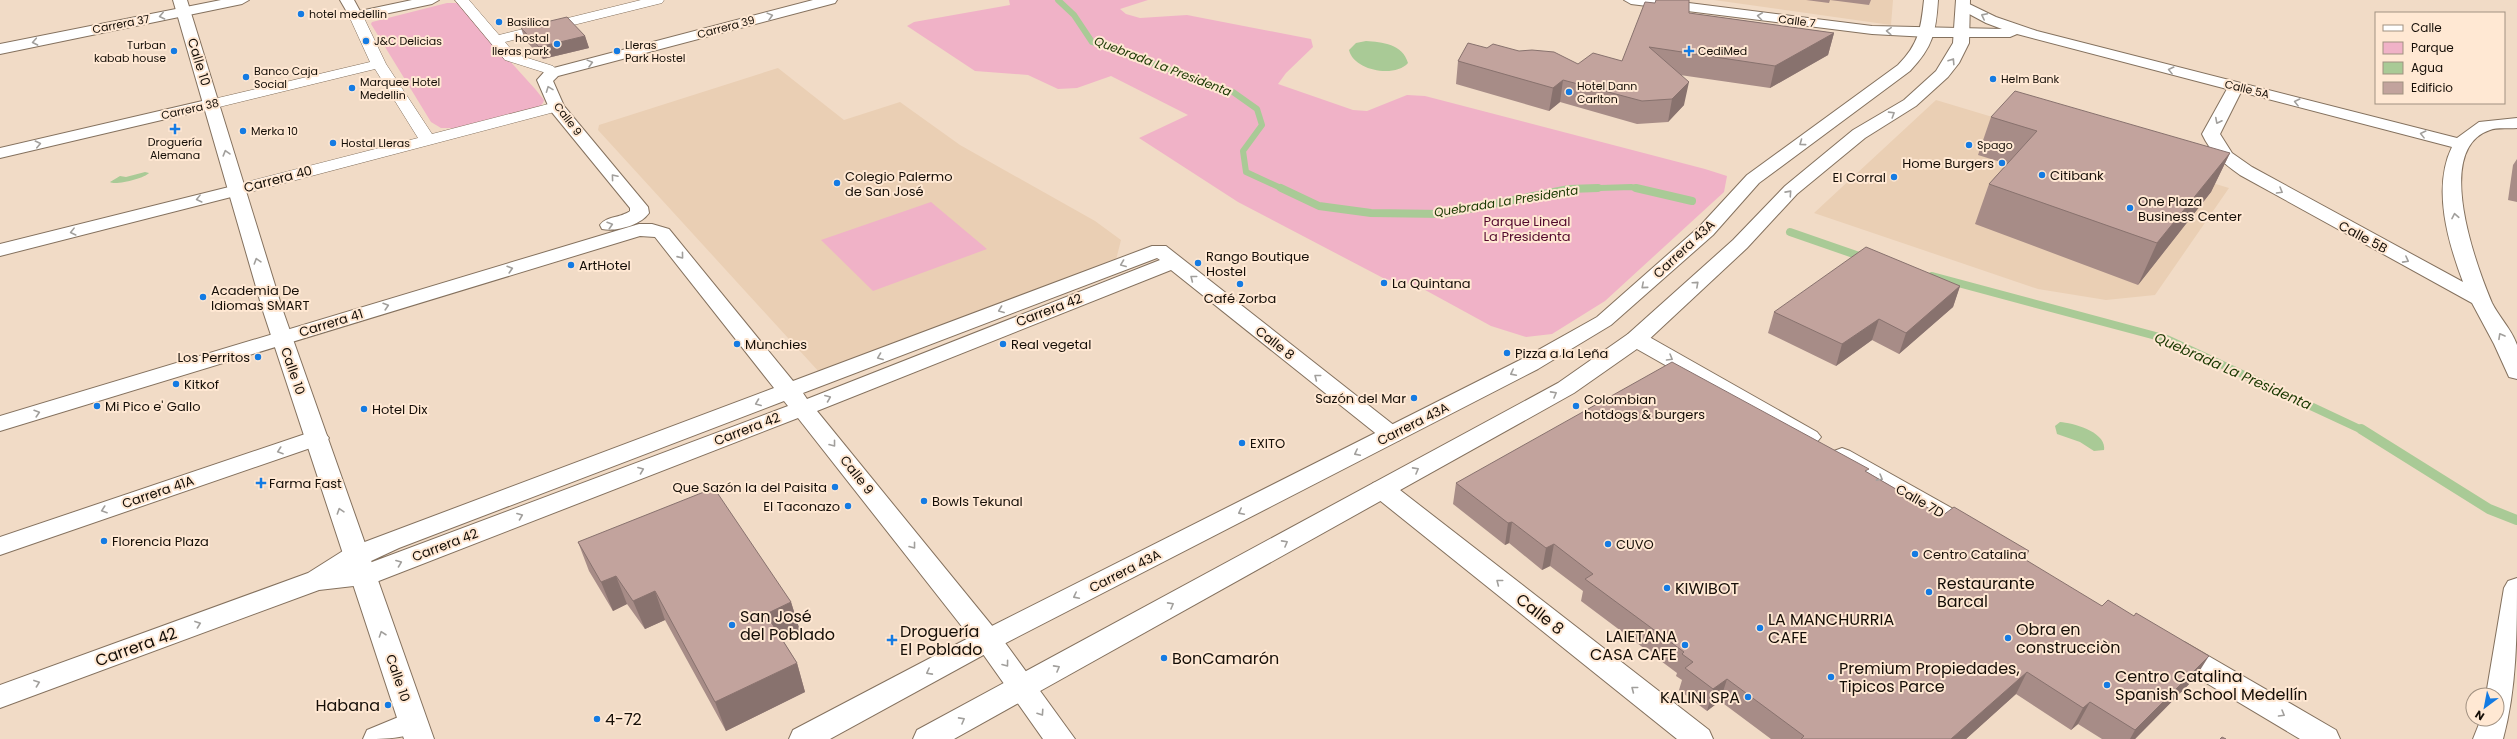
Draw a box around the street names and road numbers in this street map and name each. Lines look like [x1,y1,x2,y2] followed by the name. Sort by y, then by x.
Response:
[91,11,151,37] street label: Carrera 37
[1778,11,1816,31] street label: Calle 7
[696,12,757,42] street label: Carrera 39
[183,36,215,88] street label: Calle 10
[2223,76,2272,102] street label: Calle 5A
[160,95,221,123] street label: Carrera 38
[550,99,586,139] street label: Calle 9
[242,161,314,197] street label: Carrera 40
[1649,215,1719,283] street label: Carrera 43A
[2335,216,2391,258] street label: Calle 5B
[1013,289,1085,331] street label: Carrera 42
[297,304,365,342] street label: Carrera 41
[1251,322,1299,364] street label: Calle 8
[276,345,310,397] street label: Calle 10
[1374,398,1452,450] street label: Carrera 43A
[711,408,783,450] street label: Carrera 42
[836,451,878,499] street label: Calle 9
[120,471,197,513] street label: Carrera 41A
[1892,480,1948,522] street label: Calle 7D
[409,524,481,566] street label: Carrera 42
[1086,545,1164,597] street label: Carrera 43A
[1511,588,1569,640] street label: Calle 8
[92,622,180,672] street label: Carrera 42
[381,652,415,704] street label: Calle 10

